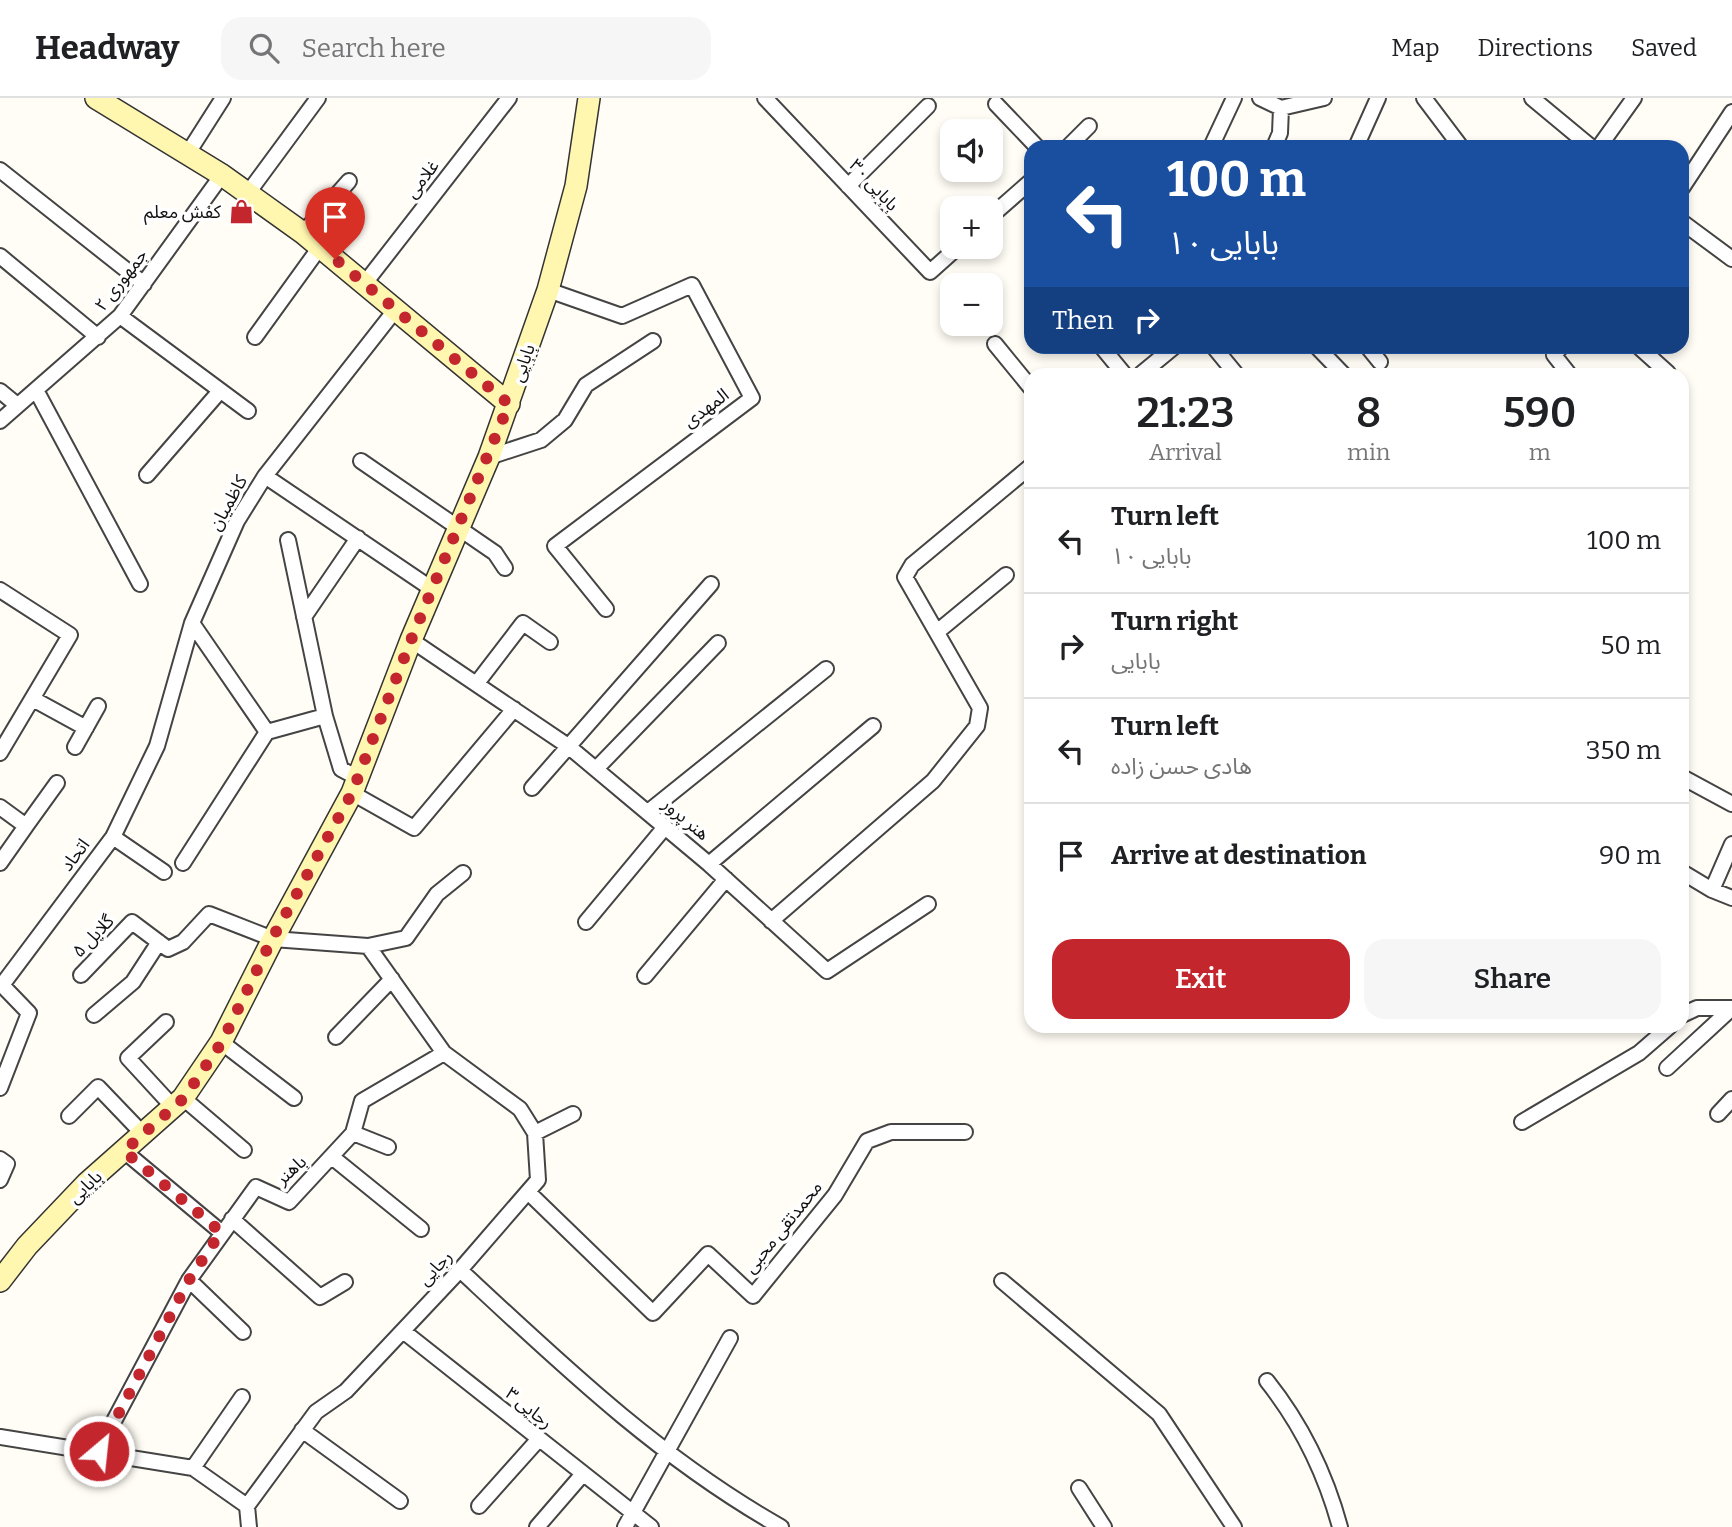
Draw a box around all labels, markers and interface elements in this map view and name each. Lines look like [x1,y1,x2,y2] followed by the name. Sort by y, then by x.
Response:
[221,17,711,80] search box
[35,28,179,68] text: Headway
[245,29,283,67] icon: search
[301,33,446,64] text: Search here
[1391,34,1440,62] text: Map
[1478,34,1593,62] text: Directions
[1631,34,1697,62] text: Saved
[940,119,1003,336] map controls
[940,119,1003,182] button: sound
[1167,150,1306,209] text: 100 m
[844,154,904,216] street label: بابایی ۳۰
[400,155,444,203] street label: غلامی
[1052,168,1143,259] icon: left
[305,187,365,259] pin
[940,196,1003,259] button: +
[227,198,255,226] shop icon: کفش معلم
[316,198,354,236] icon: arrive
[144,201,222,225] place label: کفش معلم
[1167,224,1279,262] text: بابایی ۱۰
[90,245,152,315] street label: جمهوری ۲
[940,273,1003,336] button: −
[1128,301,1166,339] icon: right
[1052,305,1114,336] text: Then
[506,341,540,385] street label: بابایی
[679,384,733,432] street label: المهدی
[1136,388,1235,438] text: 21:23
[1356,388,1381,438] text: 8
[1503,388,1577,438] text: 590
[1149,438,1222,466] text: Arrival
[1347,438,1390,466] text: min
[1529,438,1551,466] text: m
[204,471,252,534] street label: کاظمیان
[1111,501,1219,532] text: Turn left
[1052,522,1090,560] icon: left
[1587,525,1661,556] text: 100 m
[1111,542,1191,570] text: بابایی ۱۰
[1111,606,1238,637] text: Turn right
[1052,627,1090,665] icon: right
[1600,630,1661,661] text: 50 m
[1111,647,1161,675] text: بابایی
[1111,711,1219,742] text: Turn left
[1052,732,1090,770] icon: left
[1586,735,1661,766] text: 350 m
[1111,752,1252,780] text: هادی حسن زاده
[657,792,714,845] street label: هنر پرور
[56,834,94,876] street label: اتحاد
[1052,837,1090,875] icon: arrive
[1111,840,1366,871] text: Arrive at destination
[1599,840,1661,871] text: 90 m
[68,910,119,962] street label: گلایل ۵
[1052,939,1350,1019] button: Exit
[1364,939,1661,1019] button: Share
[270,1151,311,1190] street label: باهنر
[63,1166,107,1208] street label: بابایی
[739,1176,827,1278] street label: محمدتقی محبی
[413,1246,457,1290] street label: رجایی
[501,1382,557,1434] street label: رجایی ۳
[62,1414,136,1488] position arrow

